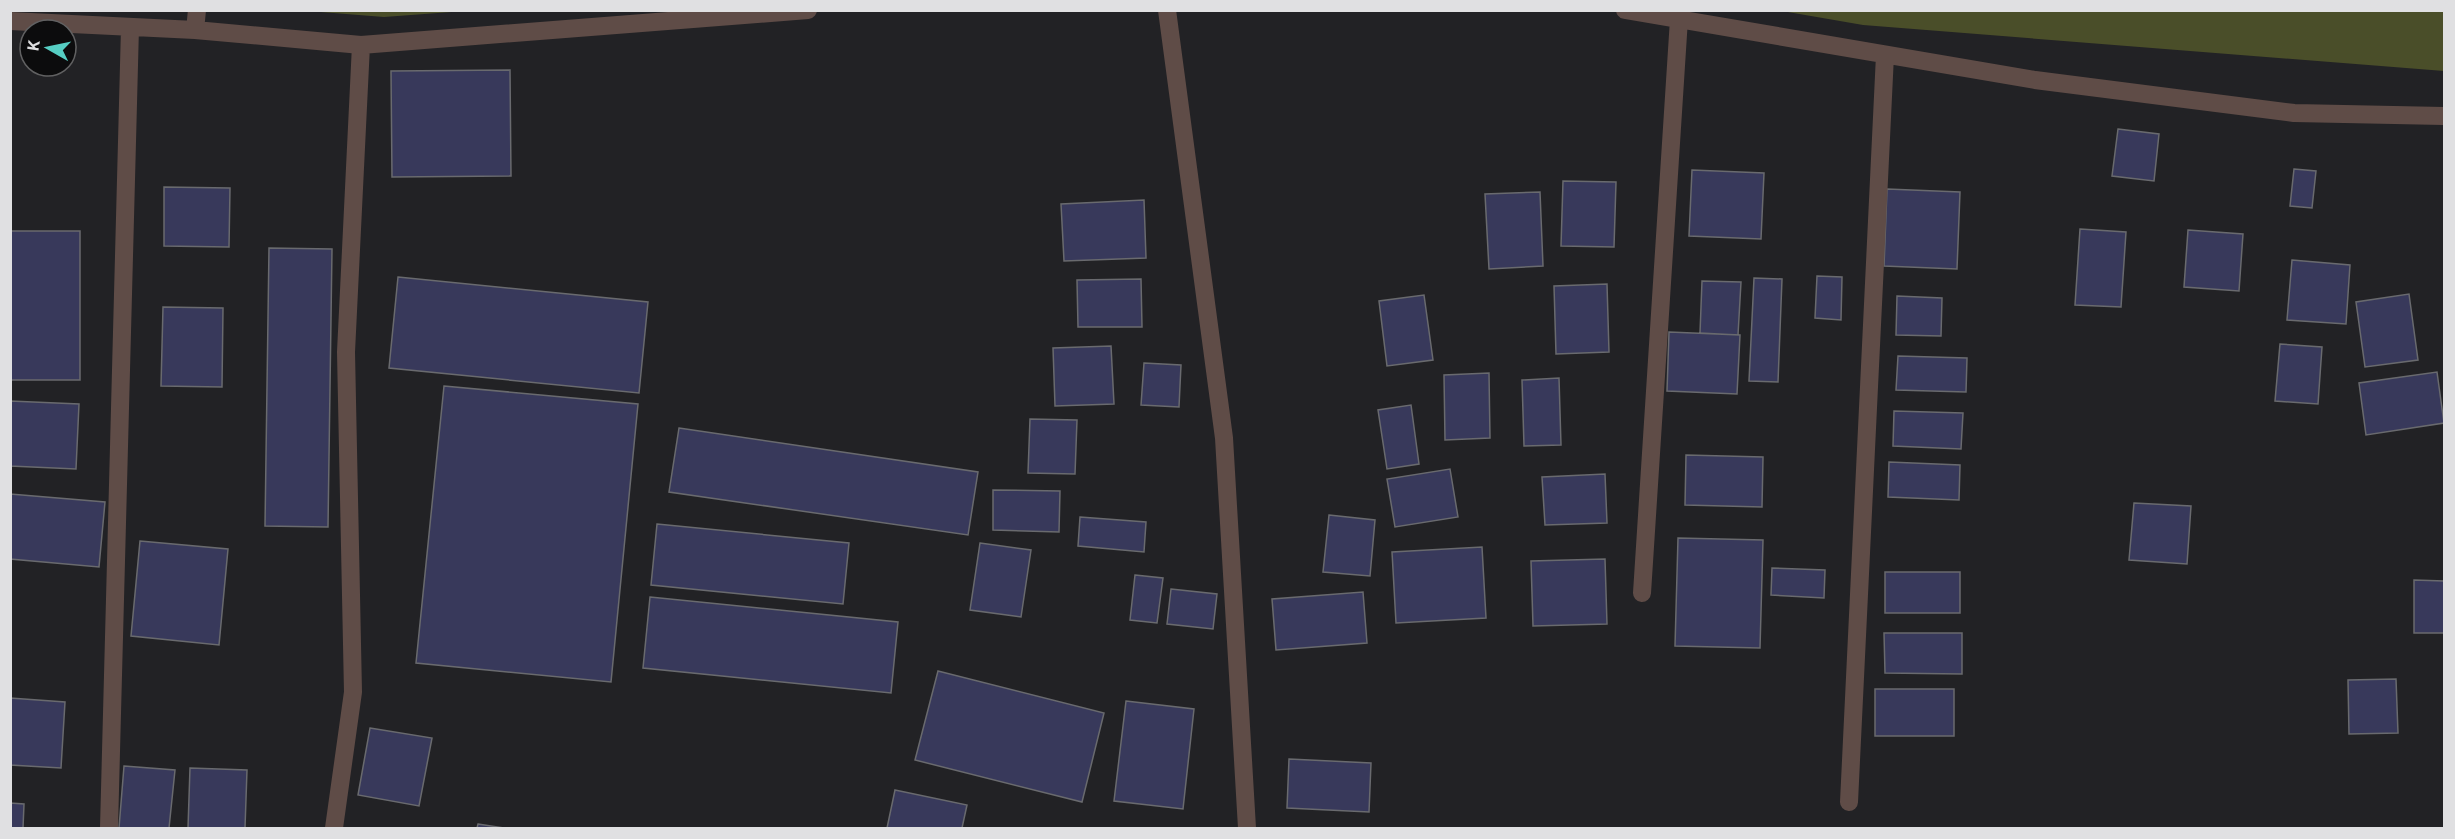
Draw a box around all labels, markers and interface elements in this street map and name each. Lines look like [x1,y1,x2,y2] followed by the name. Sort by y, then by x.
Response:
[18,18,78,78] north arrow
[23,38,44,52] text: K

